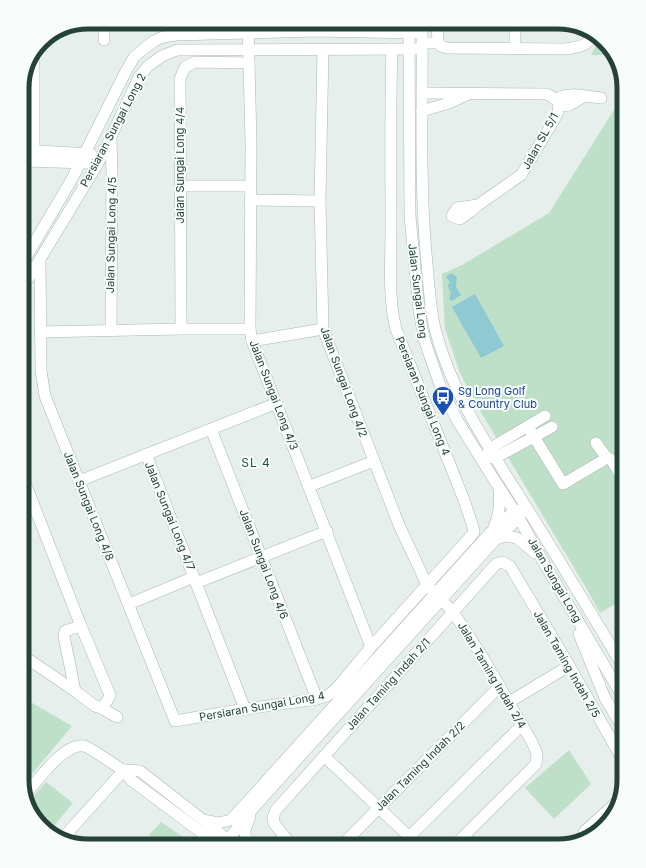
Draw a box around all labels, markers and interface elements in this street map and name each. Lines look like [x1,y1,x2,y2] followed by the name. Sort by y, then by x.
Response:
[77,71,149,189] street label: Persiaran Sungai Long 2
[173,107,187,223] street label: Jalan Sungai Long 4/4
[519,110,561,172] street label: Jalan SL 5/1
[103,176,119,293] street label: Jalan Sungai Long 4/5
[405,243,431,339] street label: Jalan Sungai Long
[317,325,371,439] street label: Jalan Sungai Long 4/2
[393,334,453,458] street label: Persiaran Sungai Long 4
[247,338,302,452] street label: Jalan Sungai Long 4/3
[430,384,456,417] bus stop icon: Sg Long Golf & Country Club
[458,384,537,411] place label: Sg Long Golf & Country Club
[61,449,117,563] street label: Jalan Sungai Long 4/8
[241,455,271,470] district label: SL 4
[142,460,198,572] street label: Jalan Sungai Long 4/7
[237,507,292,621] street label: Jalan Sungai Long 4/6
[525,535,585,625] street label: Jalan Sungai Long
[531,608,604,720] street label: Jalan Taming Indah 2/5
[455,619,529,731] street label: Jalan Taming Indah 2/4
[343,635,433,733] street label: Jalan Taming Indah 2/1
[198,688,326,724] street label: Persiaran Sungai Long 4
[372,718,468,814] street label: Jalan Taming Indah 2/2

